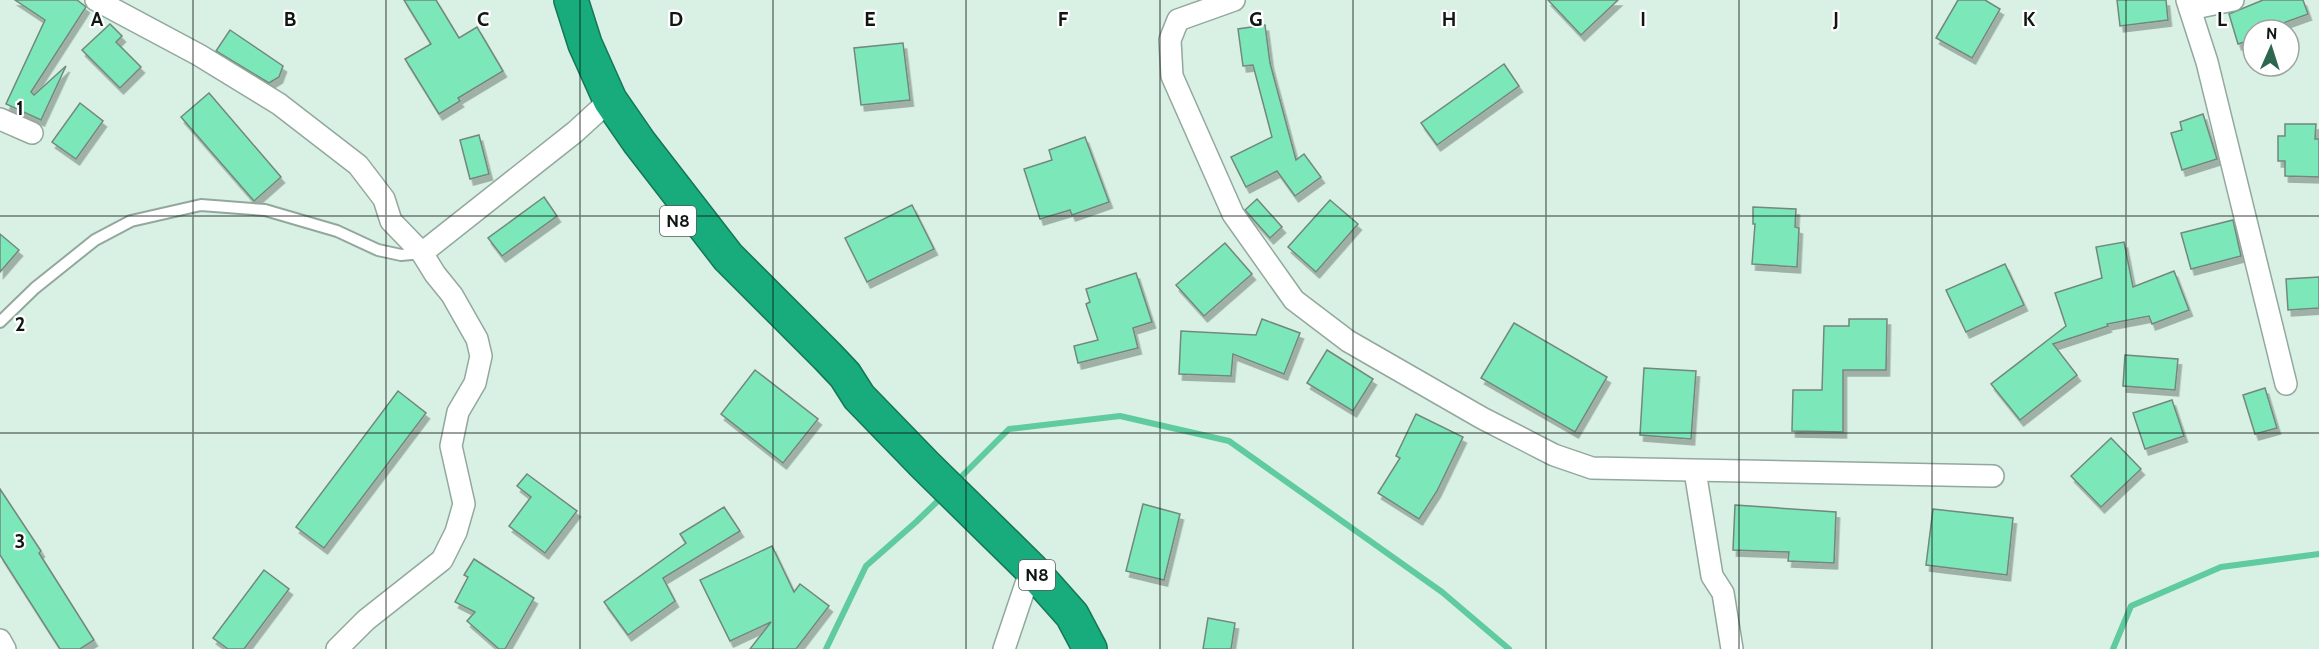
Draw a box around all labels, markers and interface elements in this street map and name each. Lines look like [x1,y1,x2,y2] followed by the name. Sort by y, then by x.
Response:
[91,7,104,31] text: A
[284,7,296,31] text: B
[477,7,489,31] text: C
[669,7,683,31] text: D
[864,7,876,31] text: E
[1058,7,1069,31] text: F
[1249,7,1263,31] text: G
[1442,7,1456,31] text: H
[1640,7,1646,31] text: I
[1832,7,1839,31] text: J
[2023,7,2036,31] text: K
[2217,7,2227,31] text: L
[2241,18,2301,78] north arrow
[2266,24,2278,43] text: N
[16,96,24,120] text: 1
[660,206,696,236] road number: N8
[15,312,25,336] text: 2
[15,529,25,553] text: 3
[1019,560,1055,590] road number: N8

